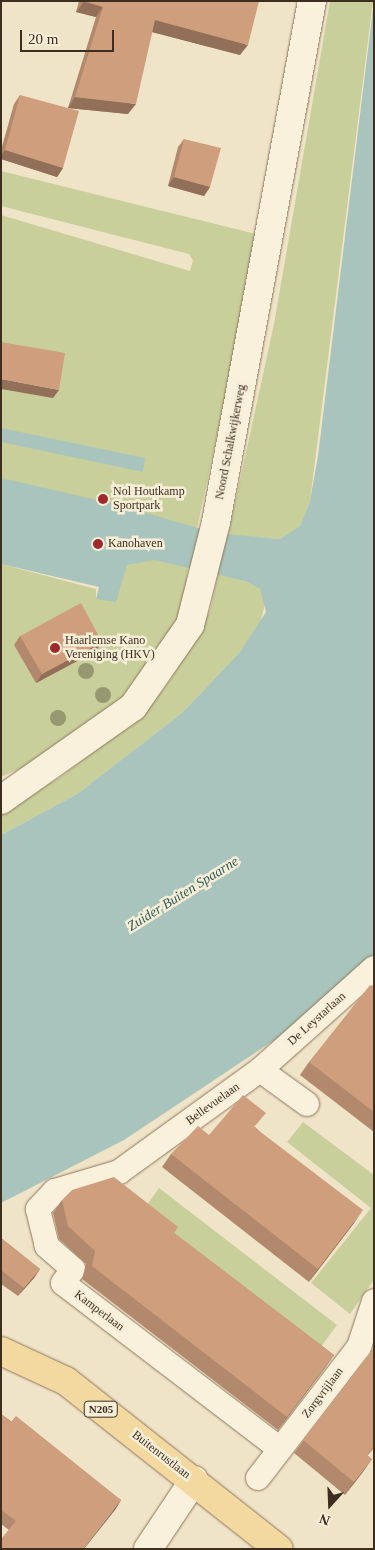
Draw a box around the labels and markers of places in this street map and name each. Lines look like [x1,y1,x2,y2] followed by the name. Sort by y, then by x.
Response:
[113,485,185,513] place label: Nol Houtkamp Sportpark
[97,493,109,505] marker: Nol Houtkamp Sportpark
[108,537,163,551] place label: Kanohaven
[92,538,104,550] marker: Kanohaven
[65,634,155,662] place label: Haarlemse Kano Vereniging (HKV)
[49,642,61,654] marker: Haarlemse Kano Vereniging (HKV)

